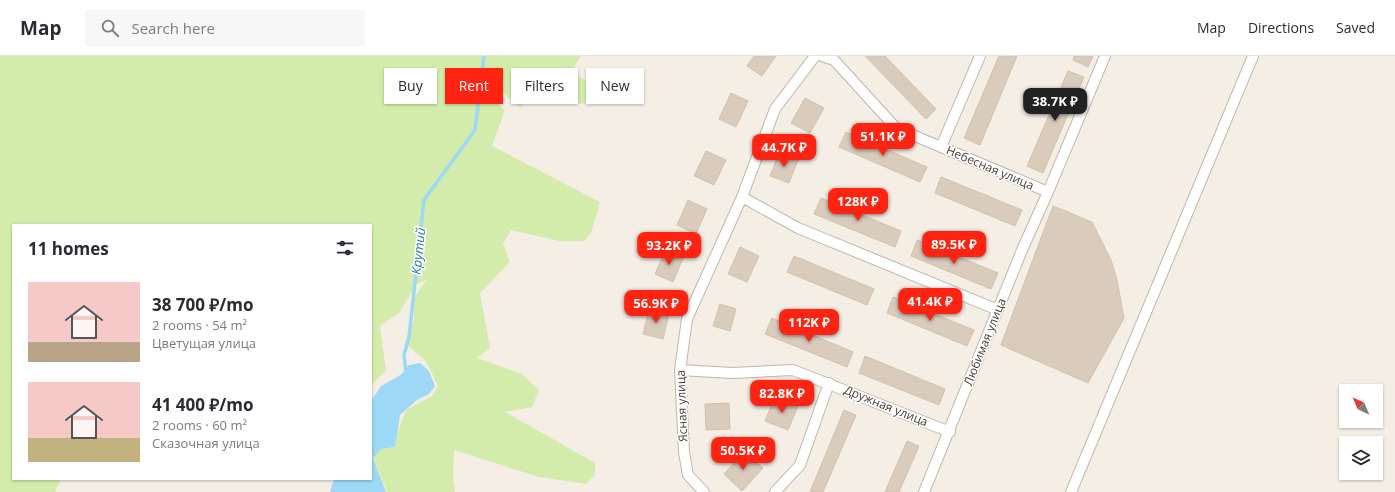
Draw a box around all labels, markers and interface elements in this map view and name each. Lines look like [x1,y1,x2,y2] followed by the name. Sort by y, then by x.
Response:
[85,10,365,46] search box
[20,15,61,41] text: Map
[99,17,121,39] icon: search
[131,18,215,38] text: Search here
[1197,18,1226,37] text: Map
[1248,18,1314,37] text: Directions
[1336,18,1375,37] text: Saved
[384,68,437,104] chip: Buy
[445,68,503,104] chip: Rent
[511,68,578,104] chip: Filters
[586,68,644,104] chip: New
[1018,88,1092,122] pin: 38.7K ₽
[1032,92,1078,110] text: 38.7K ₽
[846,123,920,157] pin: 51.1K ₽
[860,127,906,145] text: 51.1K ₽
[747,134,821,168] pin: 44.7K ₽
[761,138,807,156] text: 44.7K ₽
[944,141,1037,194] street label: Небесная улица
[825,188,891,222] pin: 128K ₽
[837,192,879,210] text: 128K ₽
[407,226,429,275] water label: Крутий
[917,231,991,265] pin: 89.5K ₽
[632,232,706,266] pin: 93.2K ₽
[931,235,977,253] text: 89.5K ₽
[646,236,692,254] text: 93.2K ₽
[28,237,109,260] text: 11 homes
[334,237,356,259] icon: filters
[893,288,967,322] pin: 41.4K ₽
[619,290,693,324] pin: 56.9K ₽
[907,292,953,310] text: 41.4K ₽
[152,293,254,316] text: 38 700 ₽/mo
[633,294,679,312] text: 56.9K ₽
[959,295,1010,388] street label: Любимая улица
[60,298,108,346] icon: home
[776,309,842,343] pin: 112K ₽
[788,313,830,331] text: 112K ₽
[152,316,247,334] text: 2 rooms · 54 m²
[152,334,256,352] text: Цветущая улица
[672,370,691,442] street label: Ясная улица
[745,380,819,414] pin: 82.8K ₽
[842,381,931,430] street label: Дружная улица
[759,384,805,402] text: 82.8K ₽
[1339,384,1383,428] north arrow
[1339,384,1383,480] map controls
[152,393,254,416] text: 41 400 ₽/mo
[60,398,108,446] icon: home
[152,416,247,434] text: 2 rooms · 60 m²
[152,434,260,452] text: Сказочная улица
[1339,436,1383,480] button: layers
[706,437,780,471] pin: 50.5K ₽
[720,441,766,459] text: 50.5K ₽

